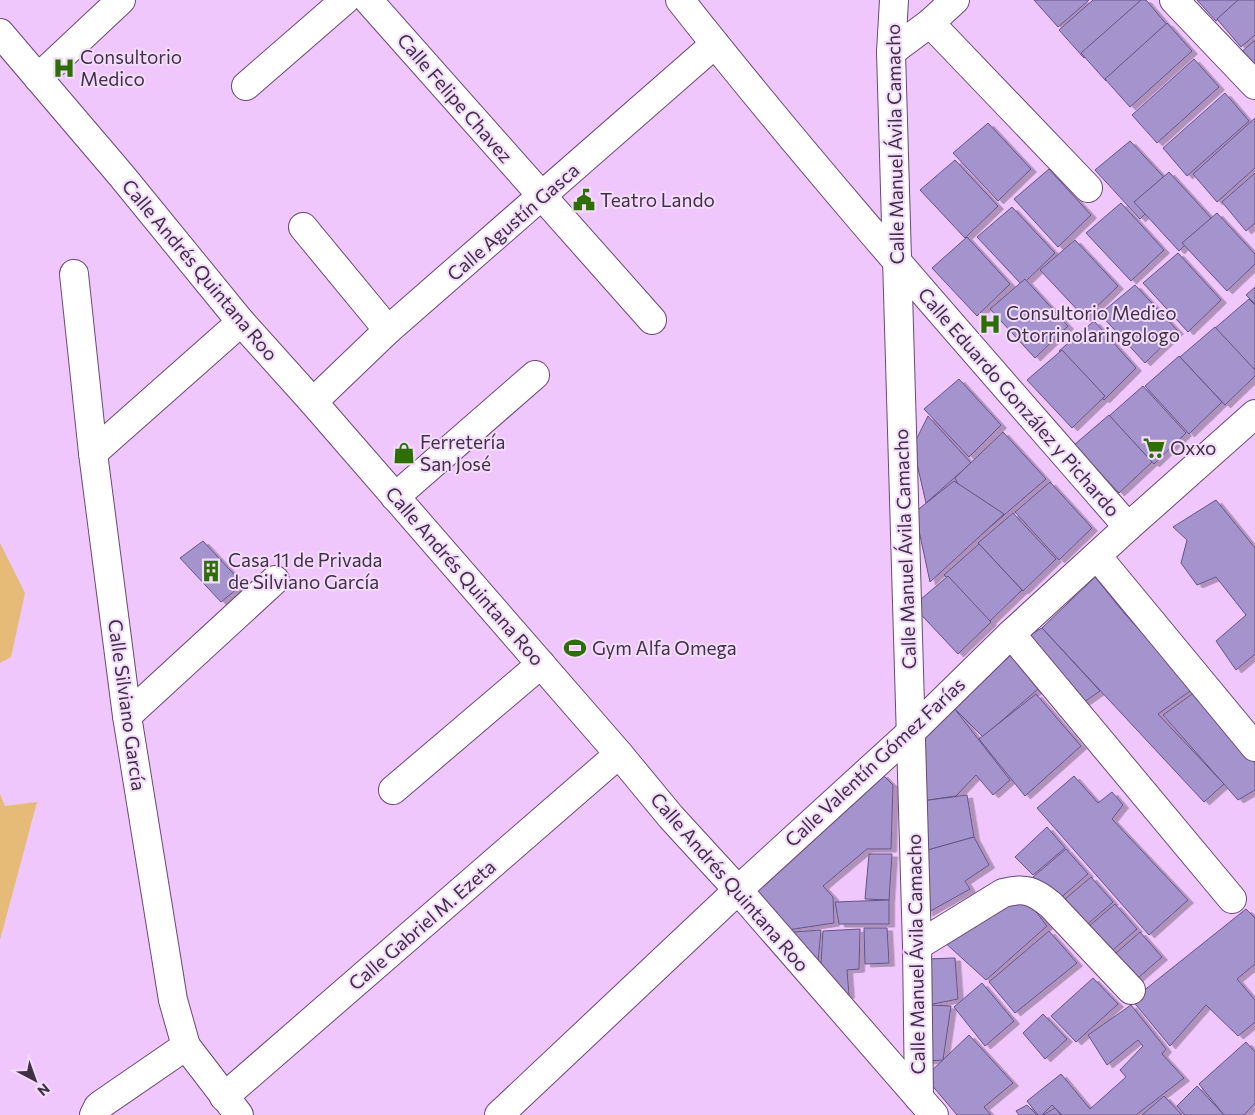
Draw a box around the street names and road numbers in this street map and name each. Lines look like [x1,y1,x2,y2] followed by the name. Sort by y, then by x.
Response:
[881,23,908,265] street label: Calle Manuel Ávila Camacho
[393,28,518,167] street label: Calle Felipe Chavez
[442,158,583,285] street label: Calle Agustín Gasca
[118,174,283,365] street label: Calle Andrés Quintana Roo
[914,283,1125,521] street label: Calle Eduardo González y Pichardo
[889,428,920,670] street label: Calle Manuel Ávila Camacho
[381,481,549,670] street label: Calle Andrés Quintana Roo
[104,618,151,792] street label: Calle Silviano García
[780,672,969,851] street label: Calle Valentín Gómez Farías
[646,787,814,976] street label: Calle Andrés Quintana Roo
[902,833,929,1075] street label: Calle Manuel Ávila Camacho
[344,855,500,995] street label: Calle Gabriel M. Ezeta

